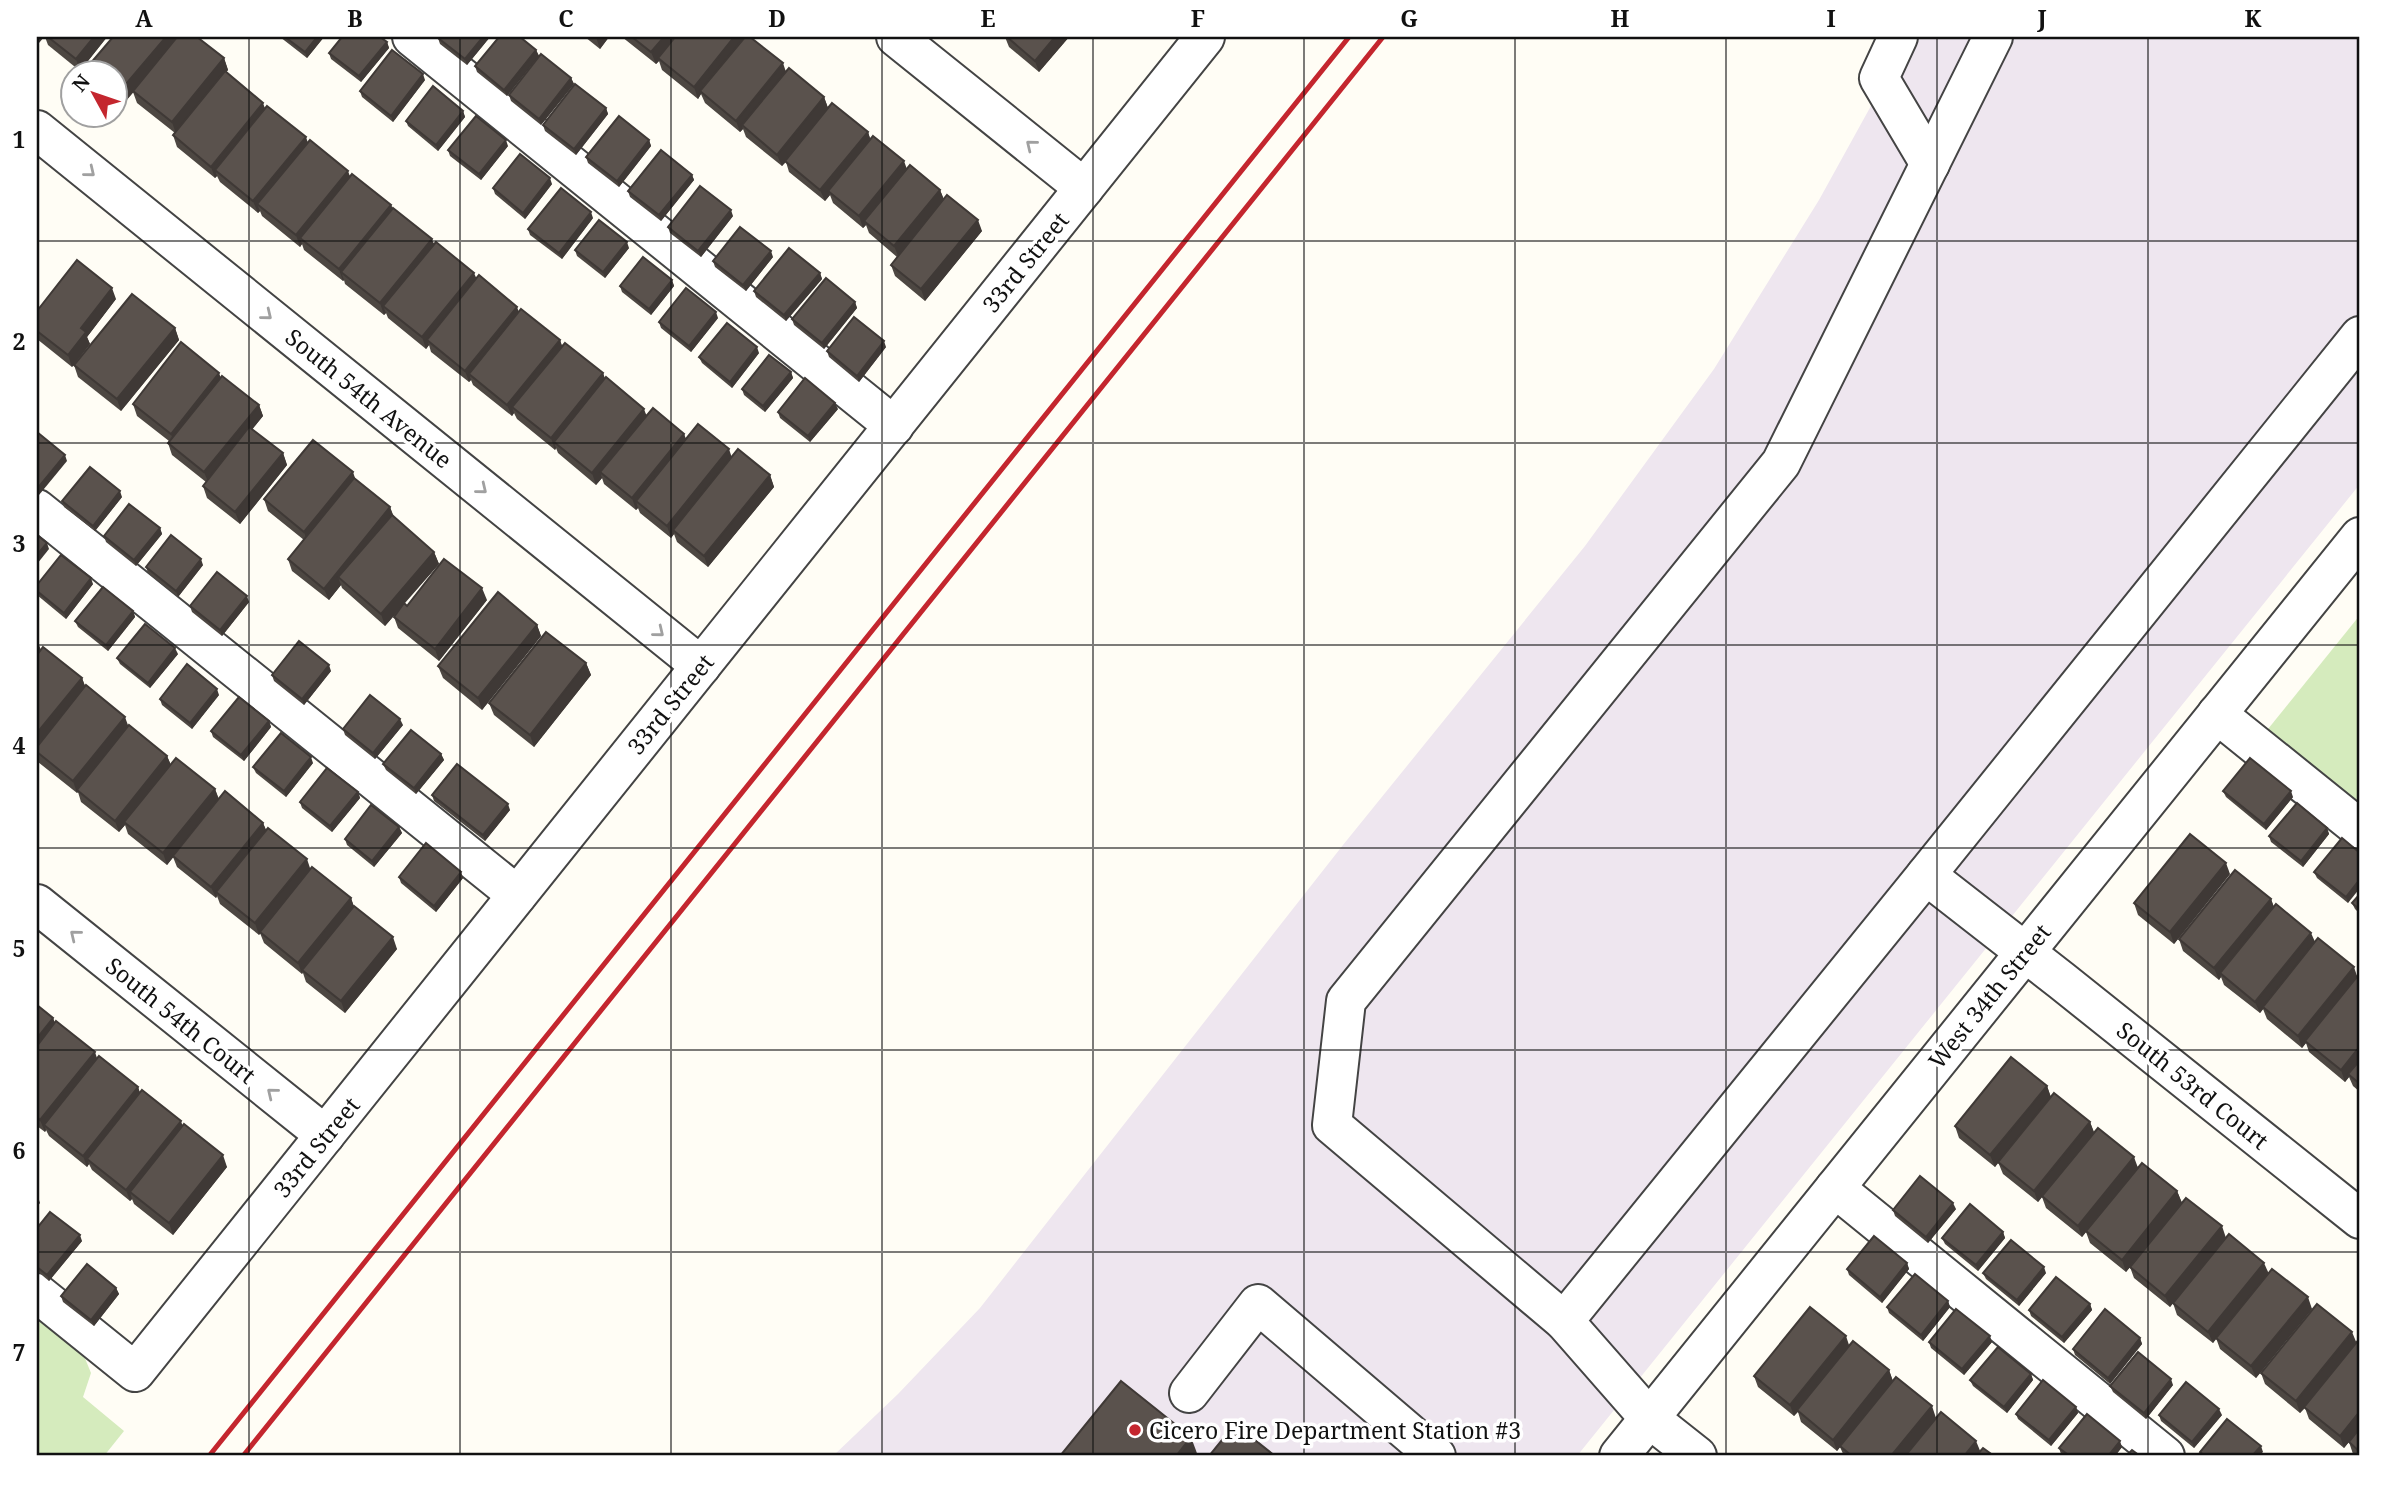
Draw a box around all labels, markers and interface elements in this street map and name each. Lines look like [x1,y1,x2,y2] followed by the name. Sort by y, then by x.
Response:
[135,2,153,34] text: A
[347,2,363,34] text: B
[558,2,574,34] text: C
[768,2,786,34] text: D
[980,2,996,34] text: E
[1191,2,1205,34] text: F
[1400,2,1418,34] text: G
[1611,2,1630,34] text: H
[1826,2,1836,34] text: I
[2036,2,2047,34] text: J
[2245,2,2262,34] text: K
[60,60,130,130] north arrow
[66,69,96,97] text: N
[13,123,26,155] text: 1
[1027,141,1039,154] one-way arrow
[82,164,94,177] one-way arrow
[975,205,1075,319] street label: 33rd Street
[259,307,271,320] one-way arrow
[279,321,459,475] street label: South 54th Avenue
[13,325,26,357] text: 2
[474,481,487,493] one-way arrow
[13,527,26,559] text: 3
[652,623,664,636] one-way arrow
[620,647,720,761] street label: 33rd Street
[13,729,26,761] text: 4
[1921,917,2057,1075] street label: West 34th Street
[71,930,83,943] one-way arrow
[13,932,26,964] text: 5
[99,950,263,1090] street label: South 54th Court
[2110,1014,2276,1156] street label: South 53rd Court
[267,1088,279,1101] one-way arrow
[266,1090,366,1204] street label: 33rd Street
[13,1134,26,1166] text: 6
[13,1336,26,1368] text: 7
[1149,1414,1521,1446] place label: Cicero Fire Department Station #3
[1127,1422,1143,1438] marker: Cicero Fire Department Station #3

